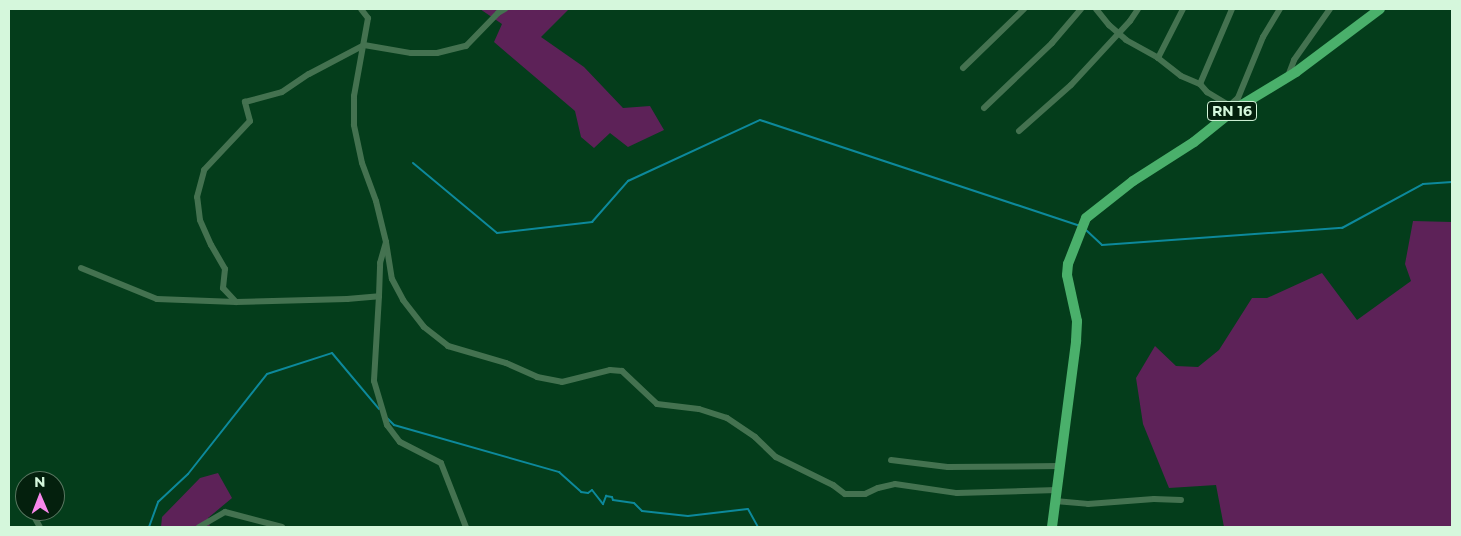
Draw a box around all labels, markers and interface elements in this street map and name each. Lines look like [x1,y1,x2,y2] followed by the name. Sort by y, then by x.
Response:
[1207,100,1257,122] road number: RN 16
[15,471,65,521] north arrow
[34,473,46,491] text: N

